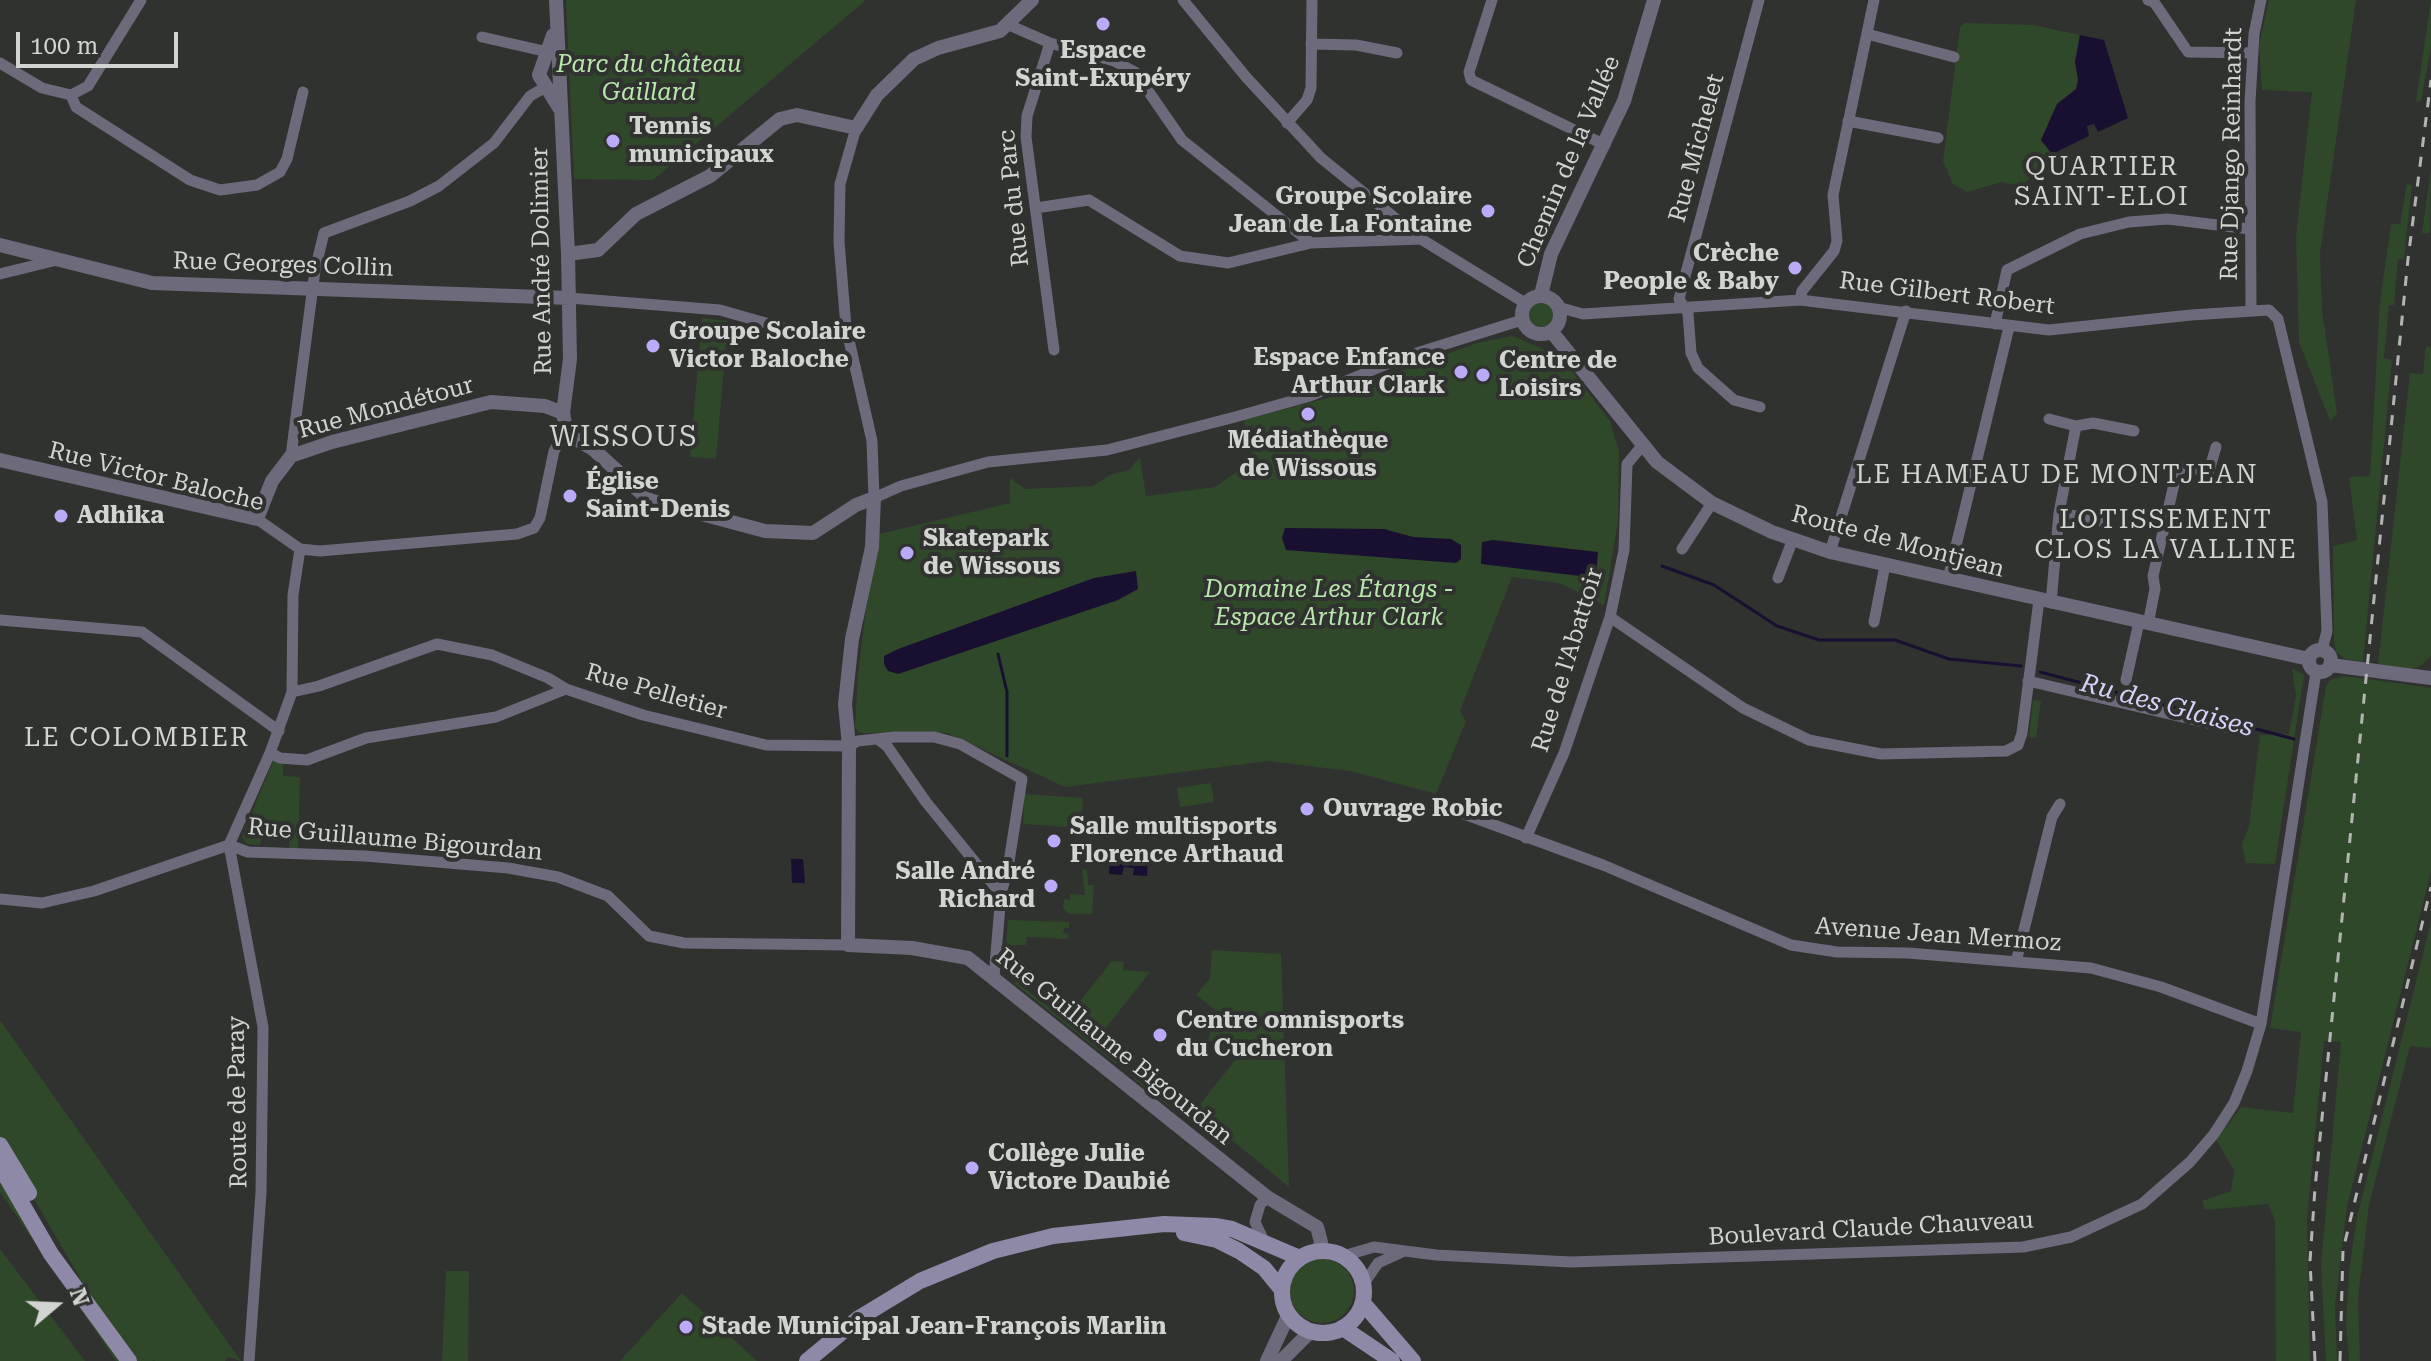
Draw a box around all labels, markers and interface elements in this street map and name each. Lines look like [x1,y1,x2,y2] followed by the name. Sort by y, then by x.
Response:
[1094,15,1112,33] marker: Espace Saint-Exupéry
[20,16,182,66] scale bar
[2215,27,2249,281] street label: Rue Django Reinhardt
[30,32,98,60] text: 100 m
[1015,37,1191,93] place label: Espace Saint-Exupéry
[556,51,742,107] park label: Parc du château Gaillard
[1511,52,1627,272] street label: Chemin de la Vallée
[1663,71,1731,225] street label: Rue Michelet
[629,113,774,169] place label: Tennis municipaux
[992,128,1036,268] street label: Rue du Parc
[604,132,622,150] marker: Tennis municipaux
[526,147,558,375] street label: Rue André Dolimier
[2014,151,2190,212] district label: QUARTIER SAINT-ELOI
[1229,183,1472,239] place label: Groupe Scolaire Jean de La Fontaine
[1479,202,1497,220] marker: Groupe Scolaire Jean de La Fontaine
[1603,240,1779,296] place label: Crèche People & Baby
[172,247,394,283] street label: Rue Georges Collin
[1786,259,1804,277] marker: Crèche People & Baby
[1838,266,2056,322] street label: Rue Gilbert Robert
[669,318,866,374] place label: Groupe Scolaire Victor Baloche
[644,337,662,355] marker: Groupe Scolaire Victor Baloche
[1253,344,1445,400] place label: Espace Enfance Arthur Clark
[1499,347,1617,403] place label: Centre de Loisirs
[1452,363,1470,381] marker: Espace Enfance Arthur Clark
[1474,366,1492,384] marker: Centre de Loisirs
[295,371,477,445] street label: Rue Mondétour
[1299,405,1317,423] marker: Médiathèque de Wissous
[550,421,698,455] district label: WISSOUS
[1228,427,1388,483] place label: Médiathèque de Wissous
[45,436,267,518] street label: Rue Victor Baloche
[1855,459,2259,491] district label: LE HAMEAU DE MONTJEAN
[586,468,730,524] place label: Église Saint-Denis
[561,487,579,505] marker: Église Saint-Denis
[1788,500,2008,584] street label: Route de Montjean
[77,502,164,530] place label: Adhika
[2034,504,2298,566] district label: LOTISSEMENT CLOS LA VALLINE
[52,507,70,525] marker: Adhika
[923,525,1060,581] place label: Skatepark de Wissous
[898,544,916,562] marker: Skatepark de Wissous
[1526,564,1610,756] street label: Rue de l'Abattoir
[1204,576,1454,632] park label: Domaine Les Étangs - Espace Arthur Clark
[582,658,730,726] street label: Rue Pelletier
[2077,668,2257,744] water label: Ru des Glaises
[24,722,250,754] district label: LE COLOMBIER
[1323,795,1502,823] place label: Ouvrage Robic
[1298,800,1316,818] marker: Ouvrage Robic
[246,813,544,867] street label: Rue Guillaume Bigourdan
[1070,813,1283,869] place label: Salle multisports Florence Arthaud
[1045,832,1063,850] marker: Salle multisports Florence Arthaud
[895,858,1035,914] place label: Salle André Richard
[1042,877,1060,895] marker: Salle André Richard
[1814,912,2062,958] street label: Avenue Jean Mermoz
[990,943,1238,1151] street label: Rue Guillaume Bigourdan
[1176,1007,1404,1063] place label: Centre omnisports du Cucheron
[222,1015,254,1189] street label: Route de Paray
[1151,1026,1169,1044] marker: Centre omnisports du Cucheron
[988,1140,1170,1196] place label: Collège Julie Victore Daubié
[963,1159,981,1177] marker: Collège Julie Victore Daubié
[1708,1206,2034,1252] street label: Boulevard Claude Chauveau
[16,1265,96,1345] north arrow
[65,1285,94,1309] text: N
[702,1313,1167,1341] place label: Stade Municipal Jean-François Marlin
[677,1318,695,1336] marker: Stade Municipal Jean-François Marlin

